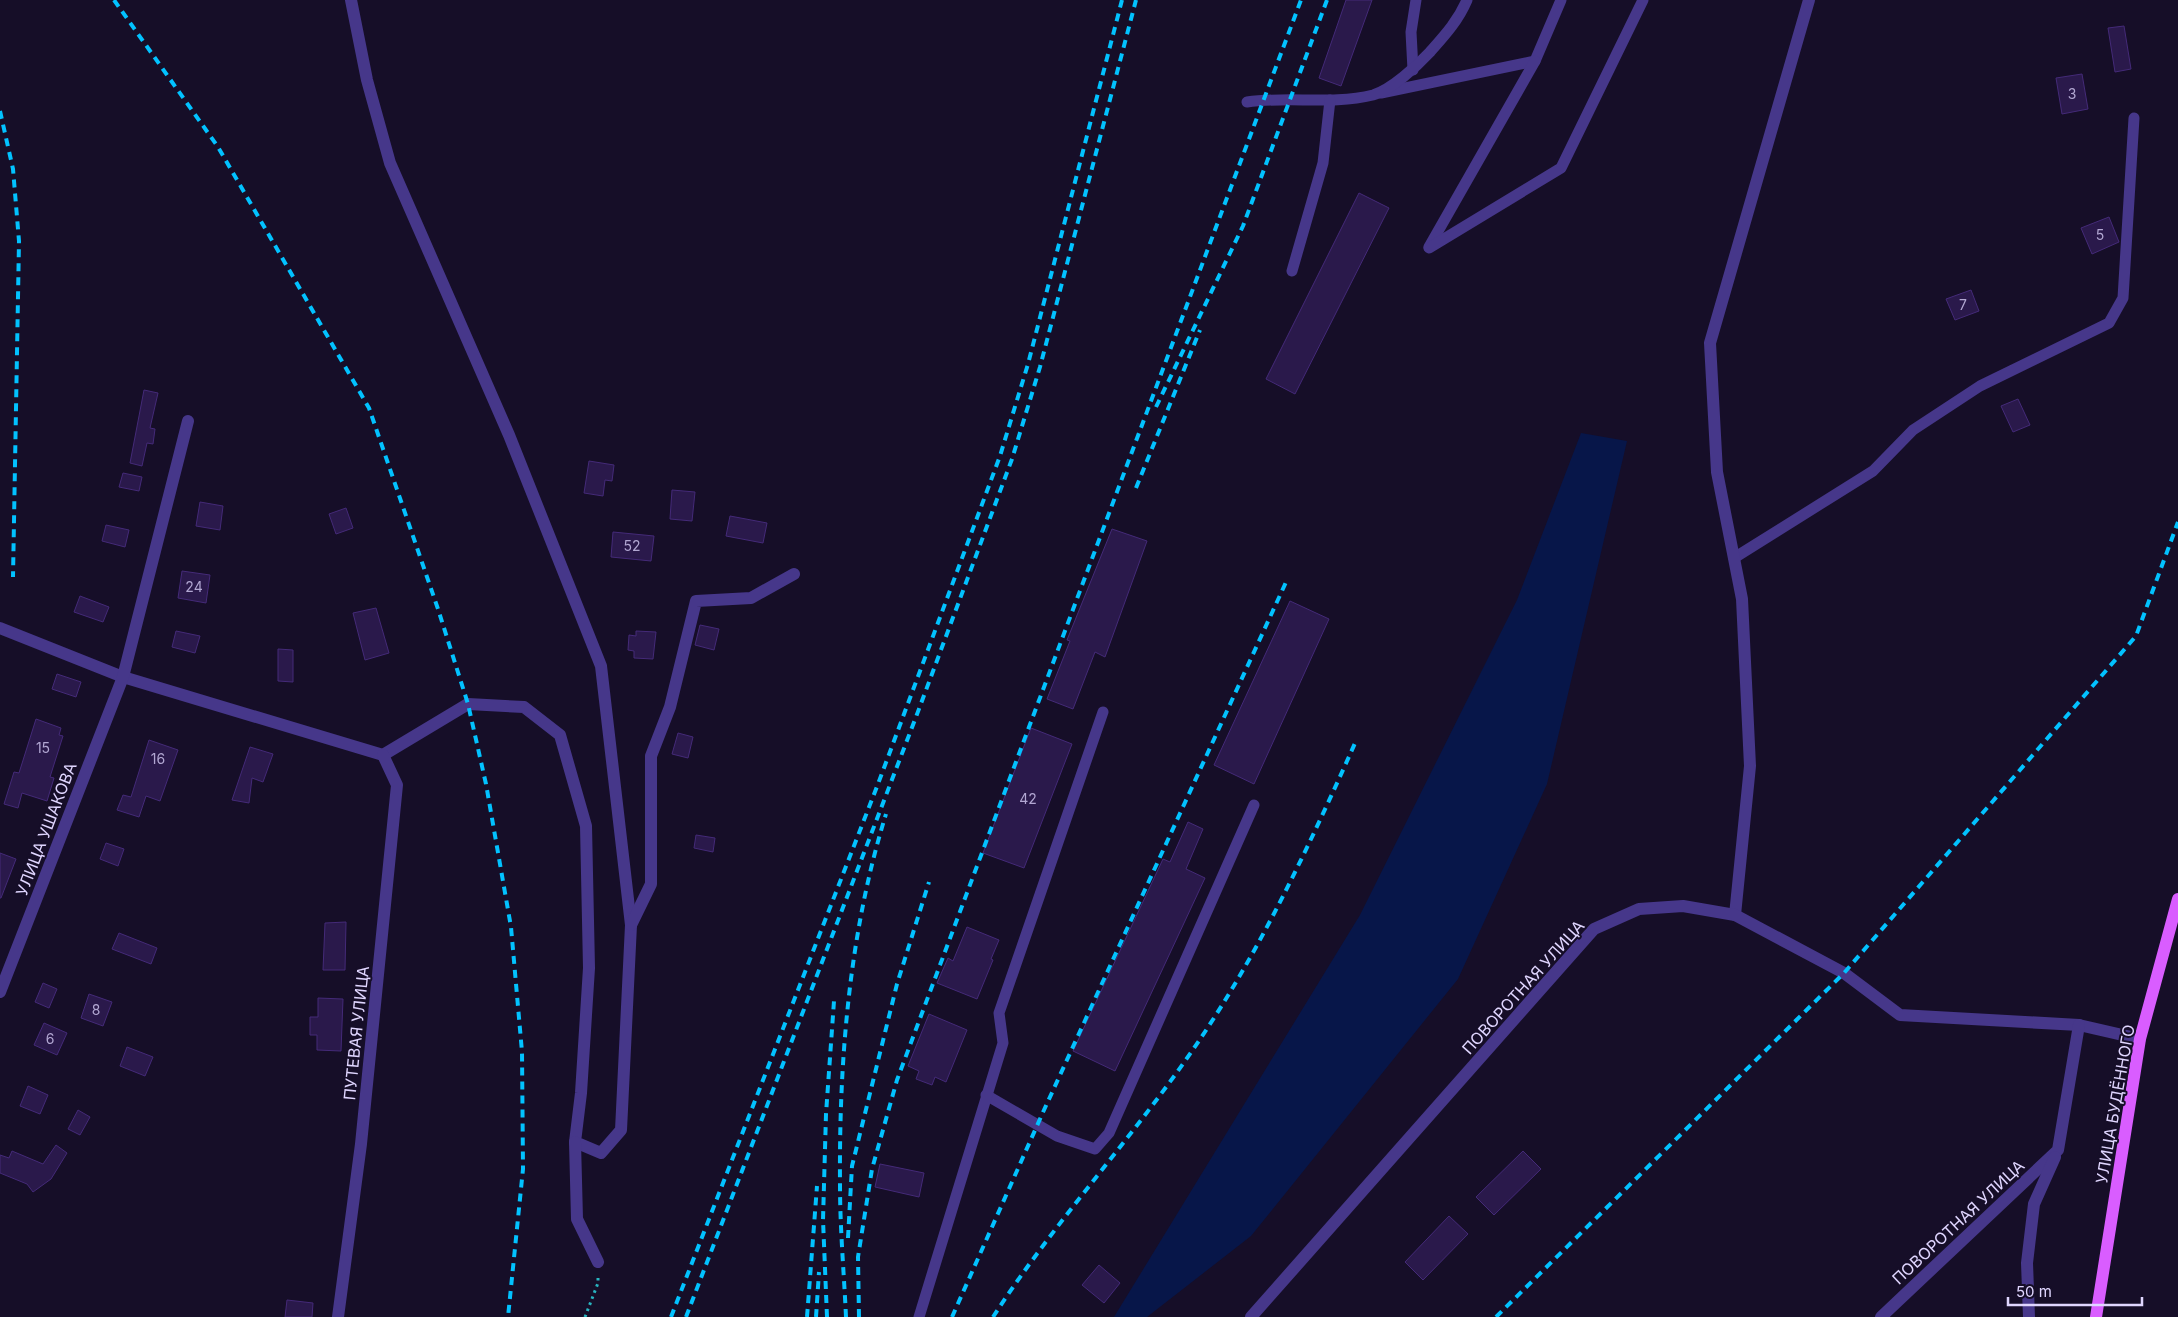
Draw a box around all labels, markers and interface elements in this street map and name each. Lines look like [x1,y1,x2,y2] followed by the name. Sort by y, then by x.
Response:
[2068,85,2076,102] house number: 3
[2096,226,2104,243] house number: 5
[1959,296,1967,313] house number: 7
[623,537,641,554] house number: 52
[185,578,203,595] house number: 24
[36,739,50,756] house number: 15
[151,750,165,767] house number: 16
[11,759,81,899] street label: УЛИЦА УШАКОВА
[1019,790,1037,807] house number: 42
[1458,916,1588,1058] street label: ПОВОРОТНАЯ УЛИЦА
[339,965,373,1101] street label: ПУТЕВАЯ УЛИЦА
[92,1001,100,1018] house number: 8
[2091,1023,2139,1185] street label: УЛИЦА БУДЁННОГО
[46,1030,54,1047] house number: 6
[1888,1156,2028,1288] street label: ПОВОРОТНАЯ УЛИЦА
[2008,1274,2142,1306] scale bar
[2016,1282,2052,1301] text: 50 m

